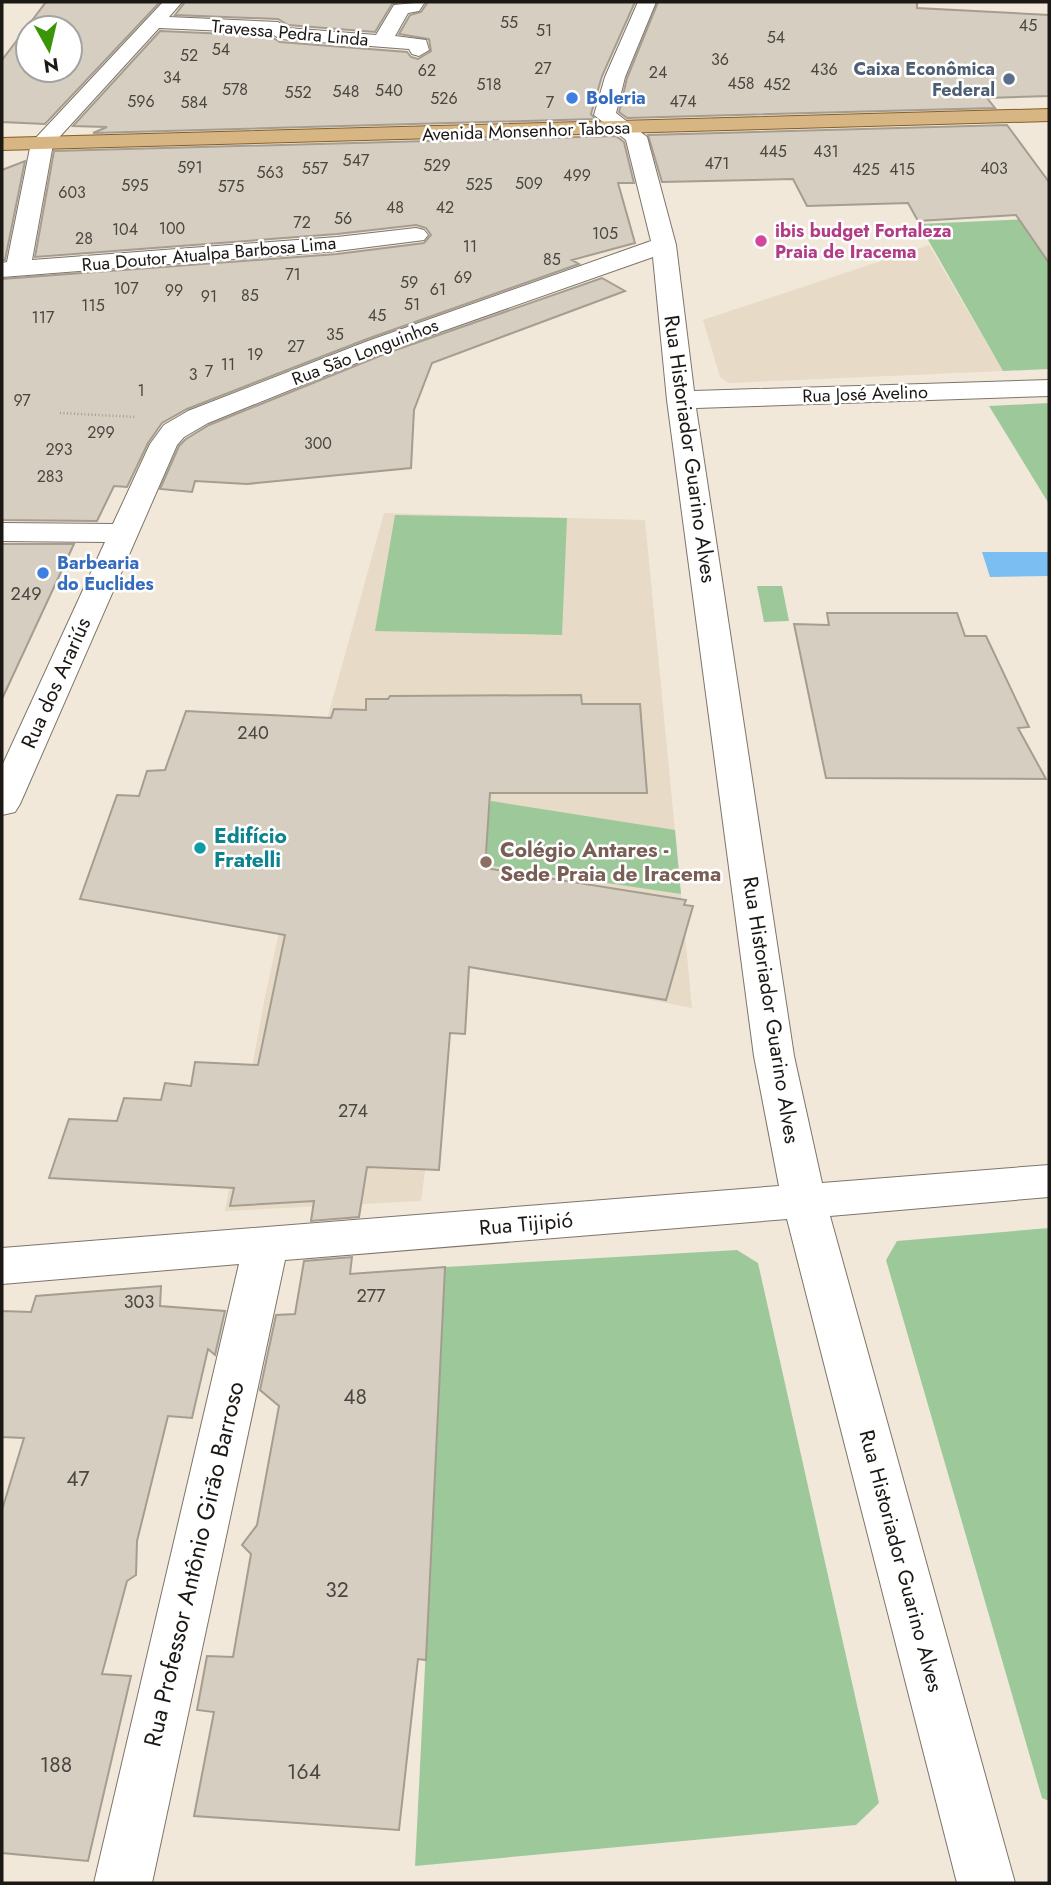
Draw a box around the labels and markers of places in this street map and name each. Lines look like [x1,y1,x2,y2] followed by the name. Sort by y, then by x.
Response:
[853,56,995,103] place label: Caixa Econômica Federal
[1001,71,1017,87] marker: Caixa Econômica Federal
[586,85,646,111] place label: Boleria
[564,90,580,106] marker: Boleria
[775,218,952,265] place label: ibis budget Fortaleza Praia de Iracema
[753,233,769,249] marker: ibis budget Fortaleza Praia de Iracema
[57,550,154,597] place label: Barbearia do Euclides
[35,565,51,581] marker: Barbearia do Euclides
[214,821,287,875] place label: Edifício Fratelli
[500,835,721,889] place label: Colégio Antares - Sede Praia de Iracema
[192,840,208,856] marker: Edifício Fratelli
[478,854,494,870] marker: Colégio Antares - Sede Praia de Iracema

